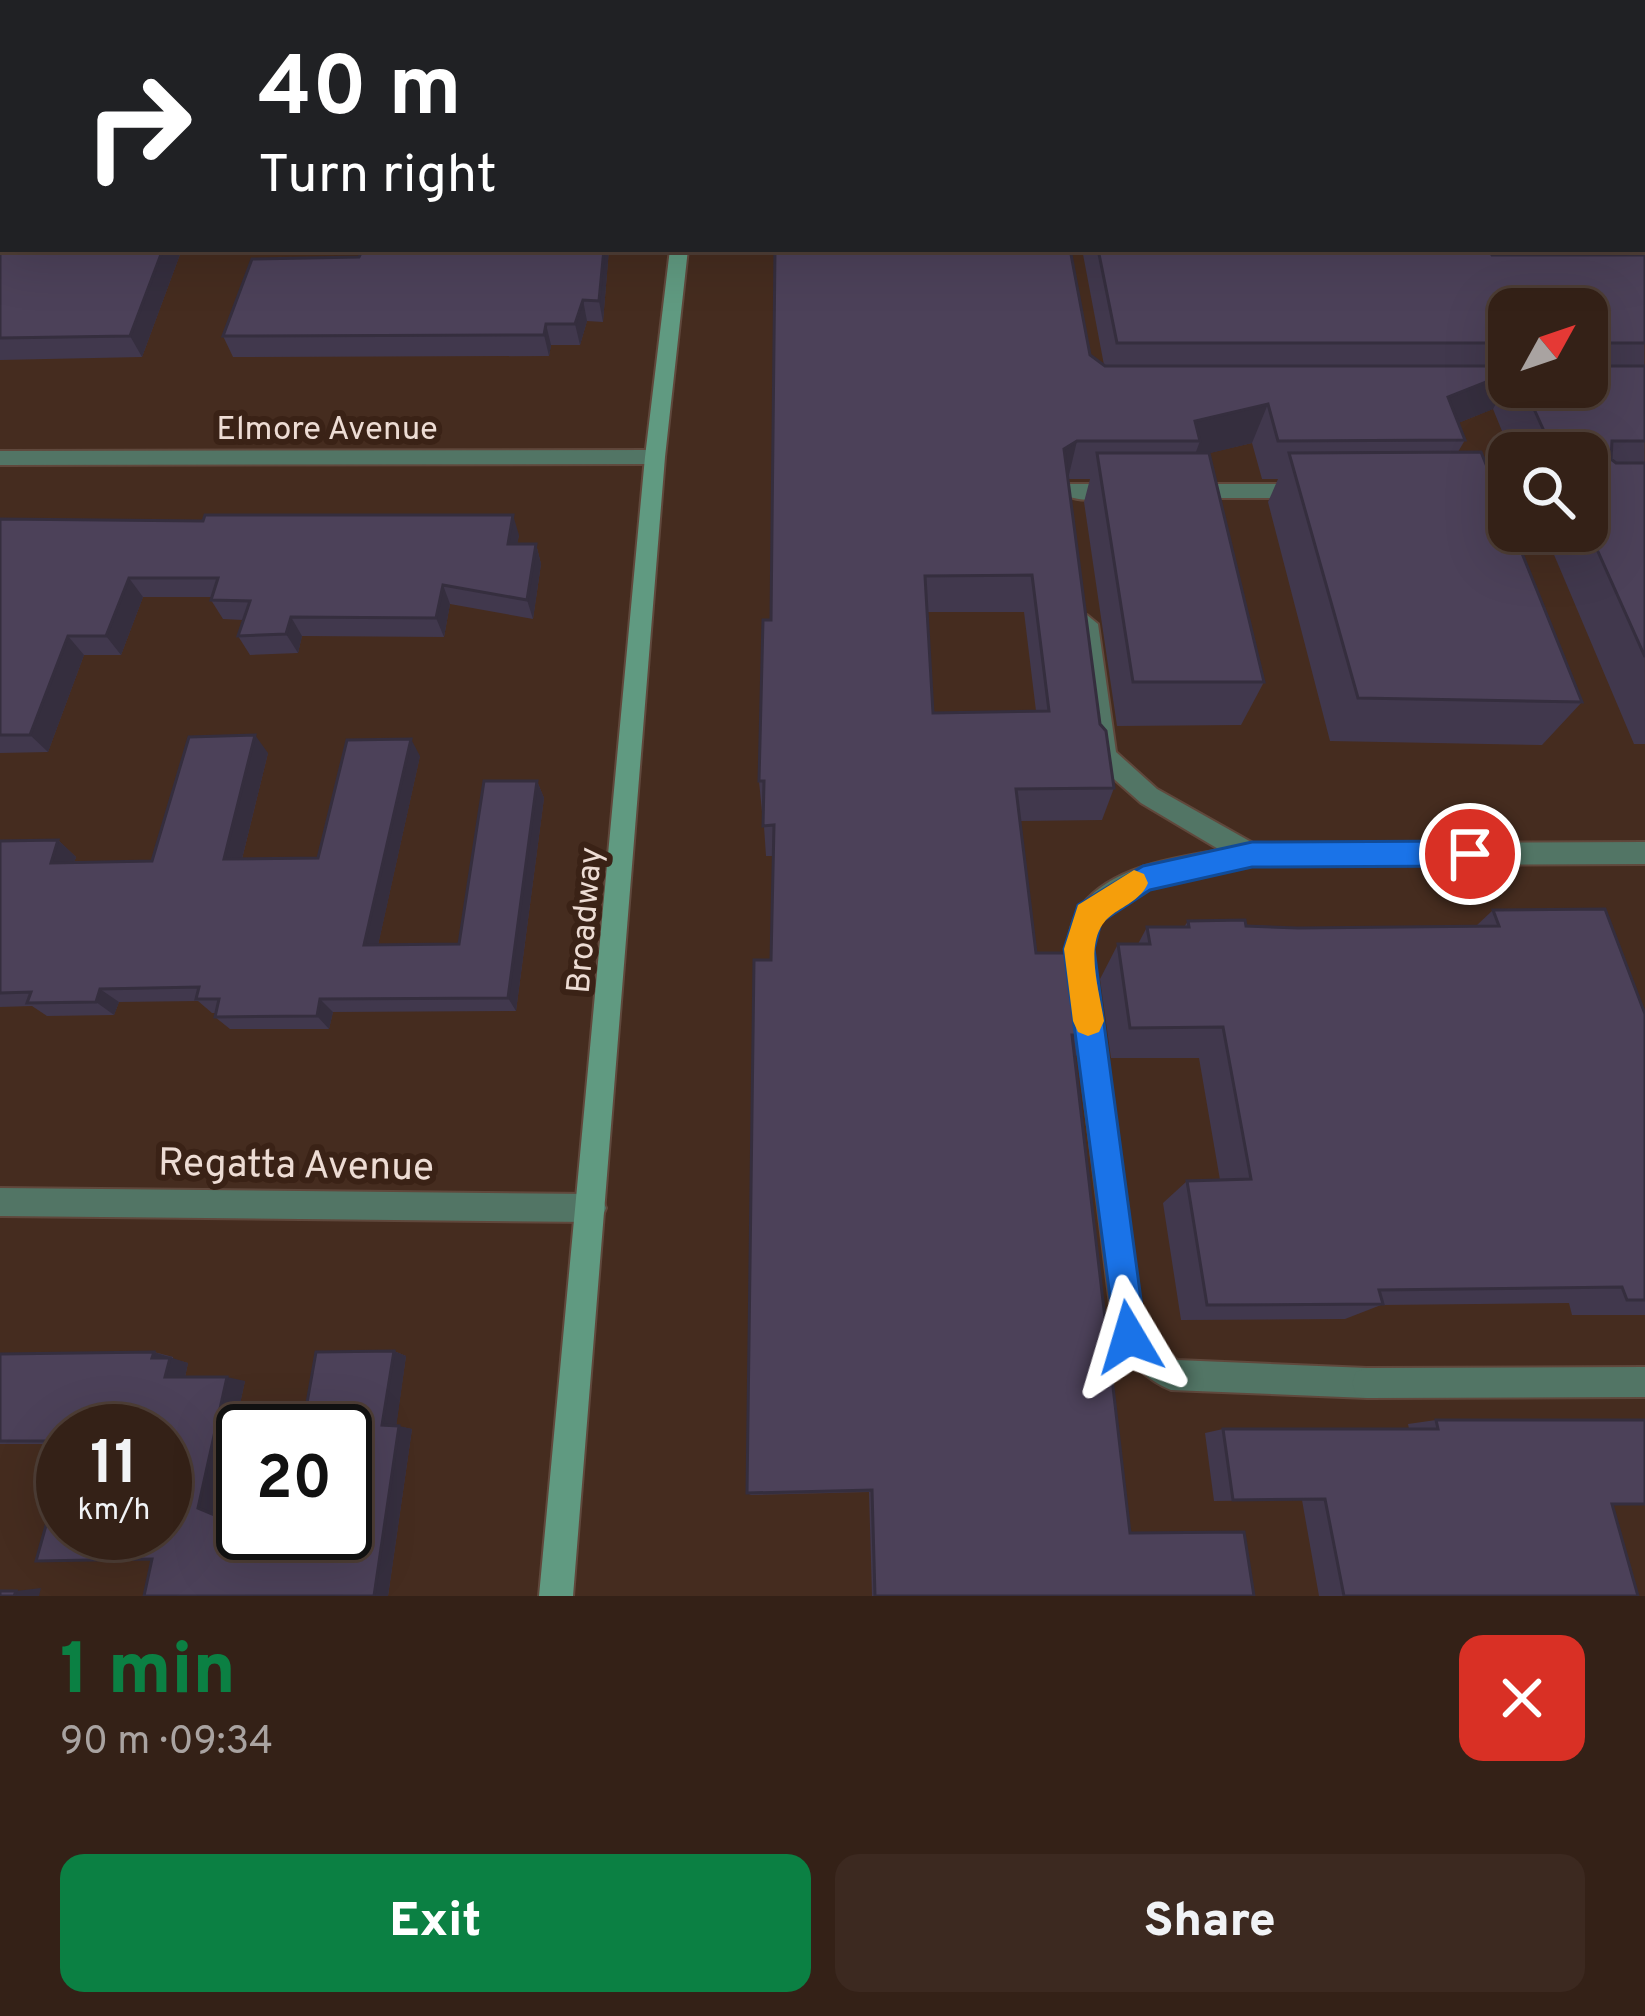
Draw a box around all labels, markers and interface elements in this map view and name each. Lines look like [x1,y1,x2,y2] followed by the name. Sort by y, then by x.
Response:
[258,39,462,145] text: 40 m
[60,48,216,204] icon: right
[258,143,497,212] text: Turn right
[1488,288,1608,408] north arrow
[1488,288,1608,552] map controls
[216,410,438,452] street label: Elmore Avenue
[1488,432,1608,552] button: search
[1419,803,1521,905] pin
[1437,821,1503,887] icon: arrive
[560,845,614,995] street label: Broadway
[158,1141,434,1194] street label: Regatta Avenue
[1066,1274,1192,1400] position arrow
[216,1404,372,1560] speed limit sign: 20
[90,1429,138,1505] text: 11
[78,1493,150,1530] text: km/h
[60,1628,236,1720] text: 1 min
[1459,1635,1585,1761] button: close
[60,1719,273,1768] text: 90 m · 09:34
[60,1854,811,1992] button: Exit
[835,1854,1585,1992] button: Share

